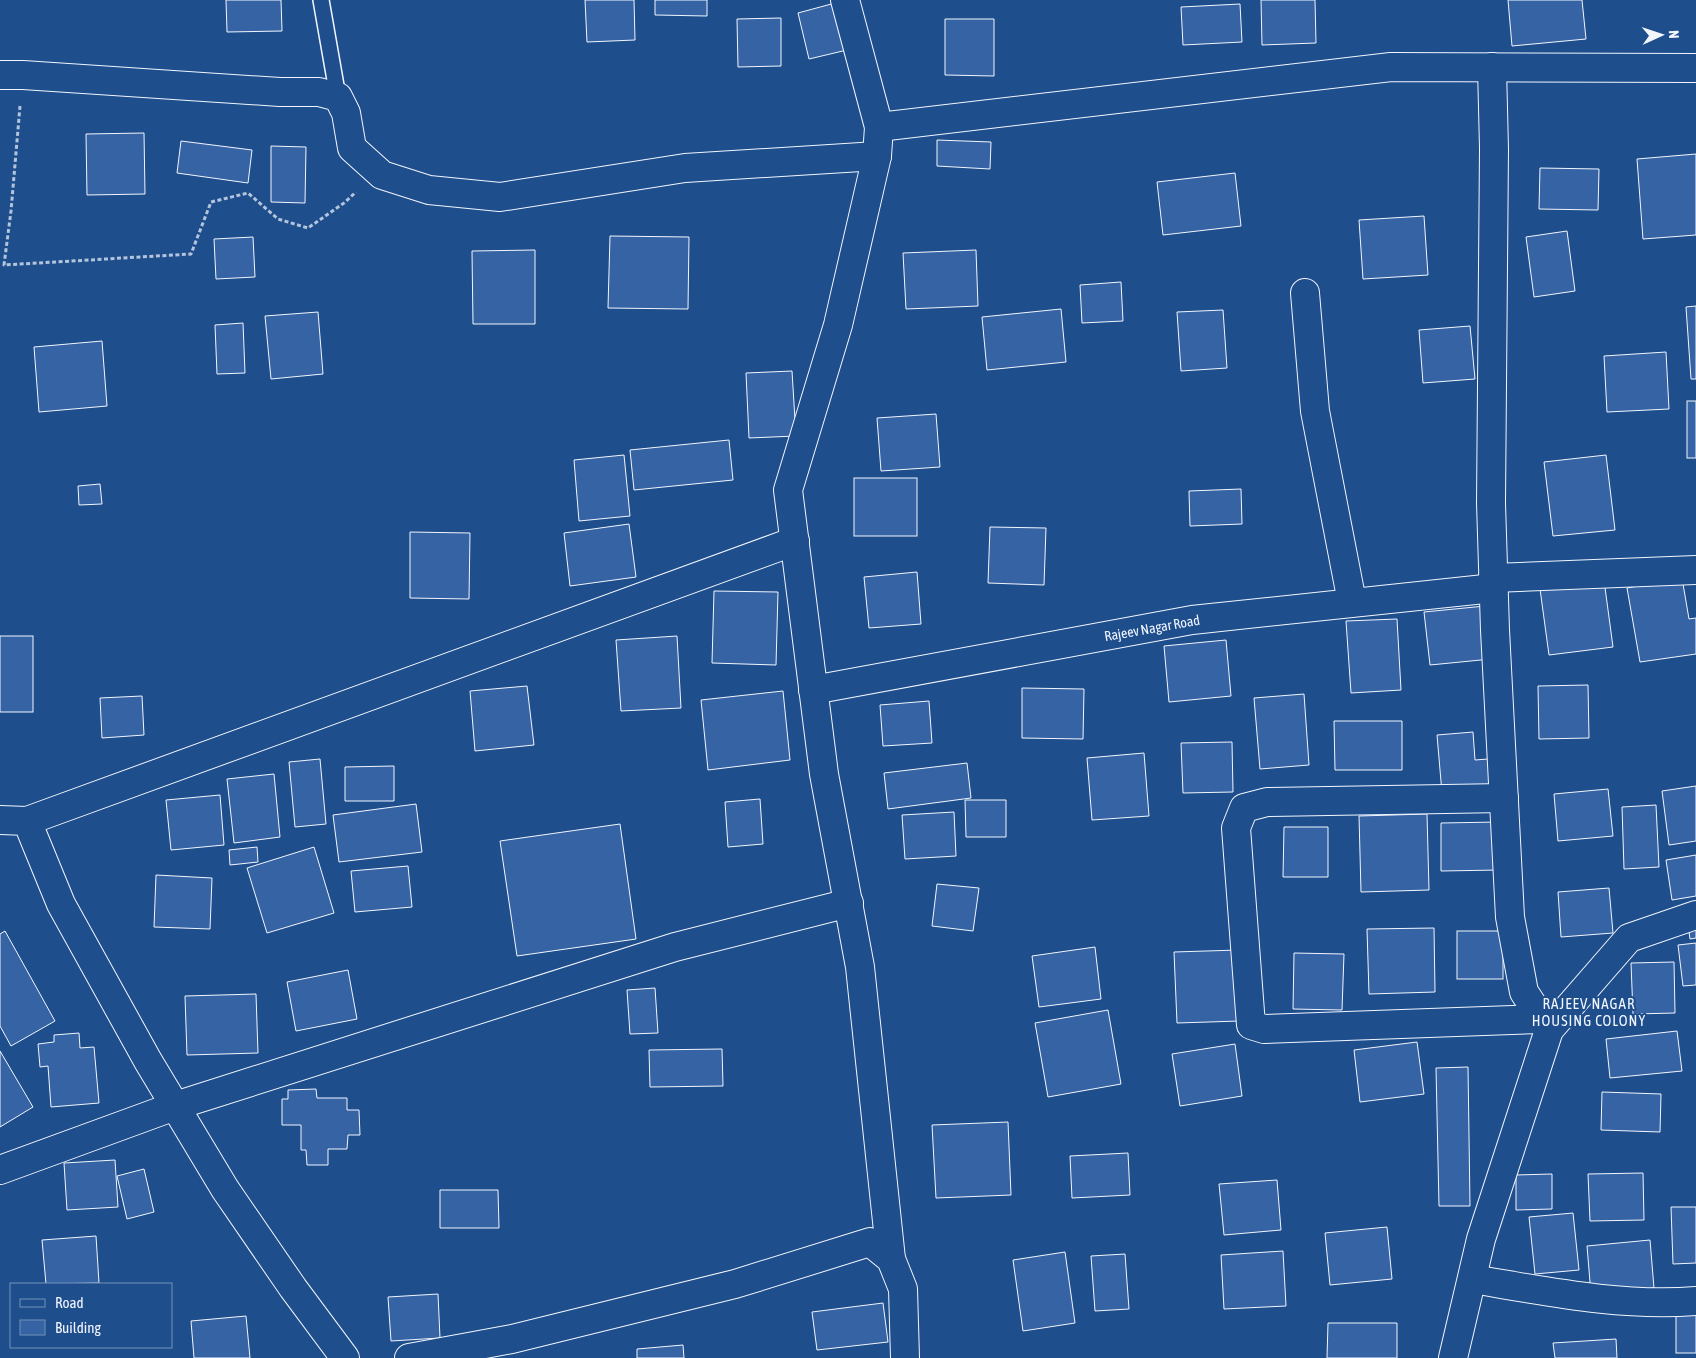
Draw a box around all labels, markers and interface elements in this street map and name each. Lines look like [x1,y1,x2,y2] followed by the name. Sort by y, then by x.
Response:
[1636,10,1686,60] north arrow
[1666,30,1682,39] text: N
[1103,612,1201,644] street label: Rajeev Nagar Road
[1532,995,1646,1029] district label: RAJEEV NAGAR HOUSING COLONY
[10,1283,172,1348] legend
[55,1294,84,1311] text: Road
[55,1319,101,1336] text: Building

